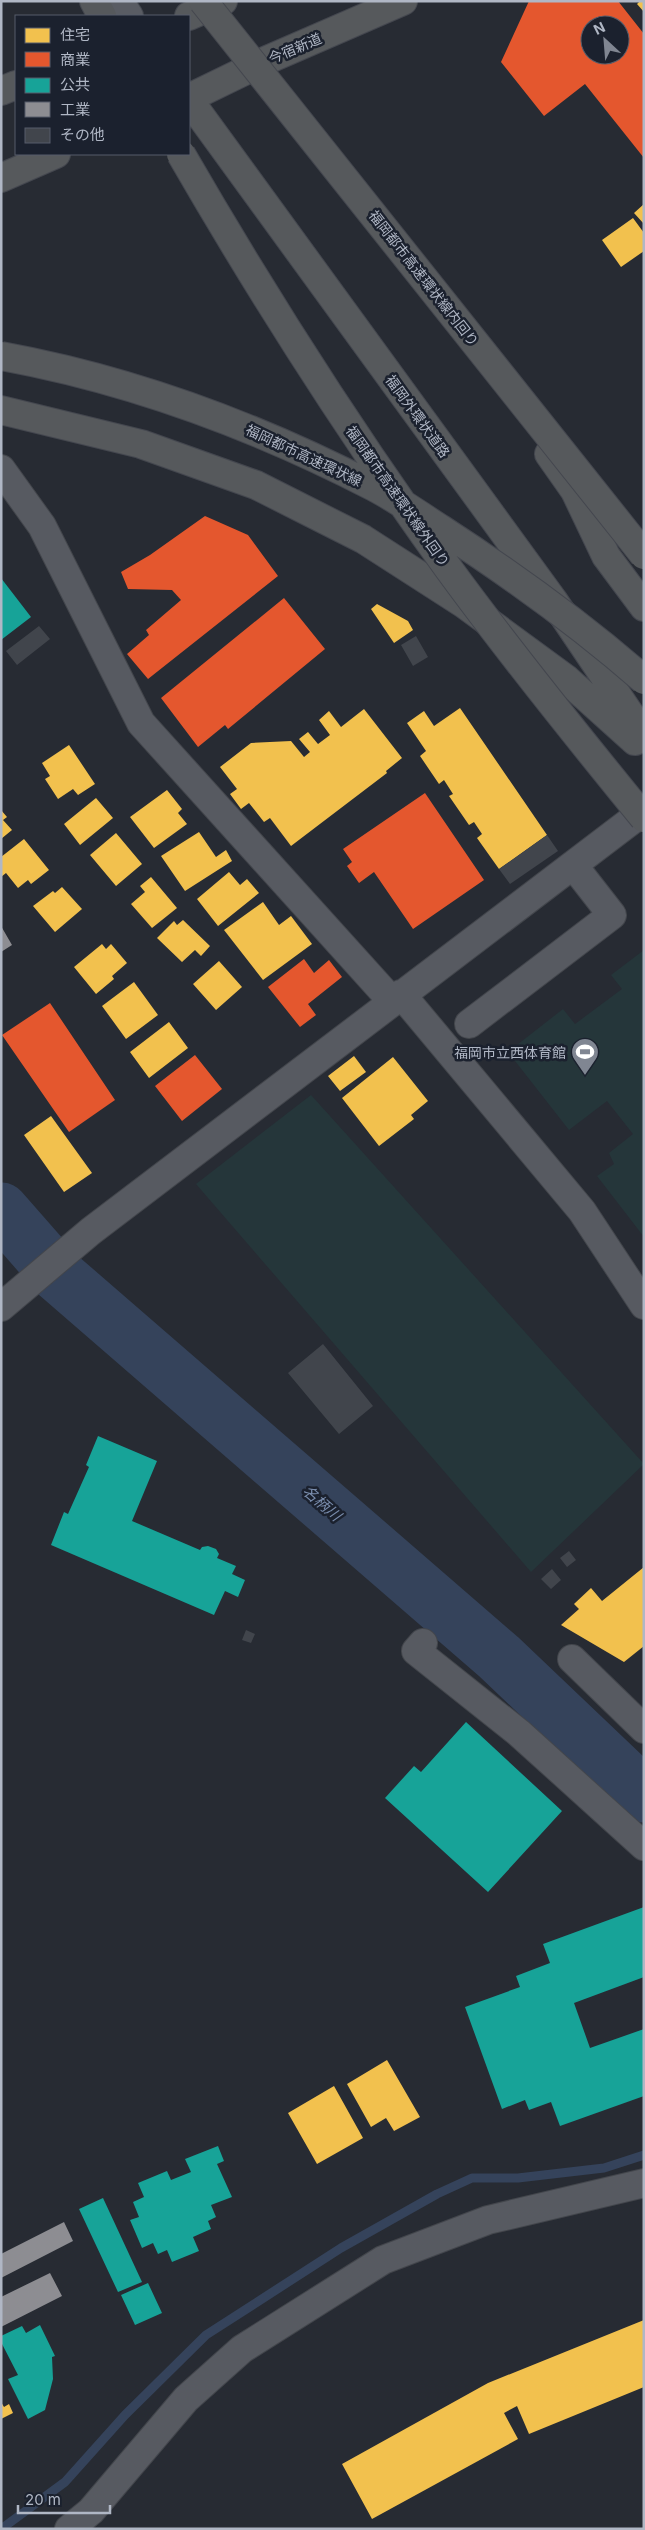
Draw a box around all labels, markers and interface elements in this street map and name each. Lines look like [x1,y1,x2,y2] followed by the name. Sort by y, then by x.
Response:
[15,15,190,155] legend
[580,15,630,65] north arrow
[591,18,608,38] text: N
[60,25,90,44] text: 住宅
[266,29,324,67] street label: 今宿新道
[60,50,90,69] text: 商業
[60,75,90,94] text: 公共
[60,100,90,119] text: 工業
[60,125,105,144] text: その他
[366,207,482,349] street label: 福岡都市高速環状線内回り
[382,371,454,461] street label: 福岡外環状道路
[243,421,365,489] street label: 福岡都市高速環状線
[343,422,453,570] street label: 福岡都市高速環状線外回り
[570,1037,600,1076] sports icon: 福岡市立西体育館
[454,1044,566,1061] place label: 福岡市立西体育館
[299,1481,347,1526] water label: 名柄川
[18,2482,110,2514] scale bar
[25,2490,61,2509] text: 20 m

